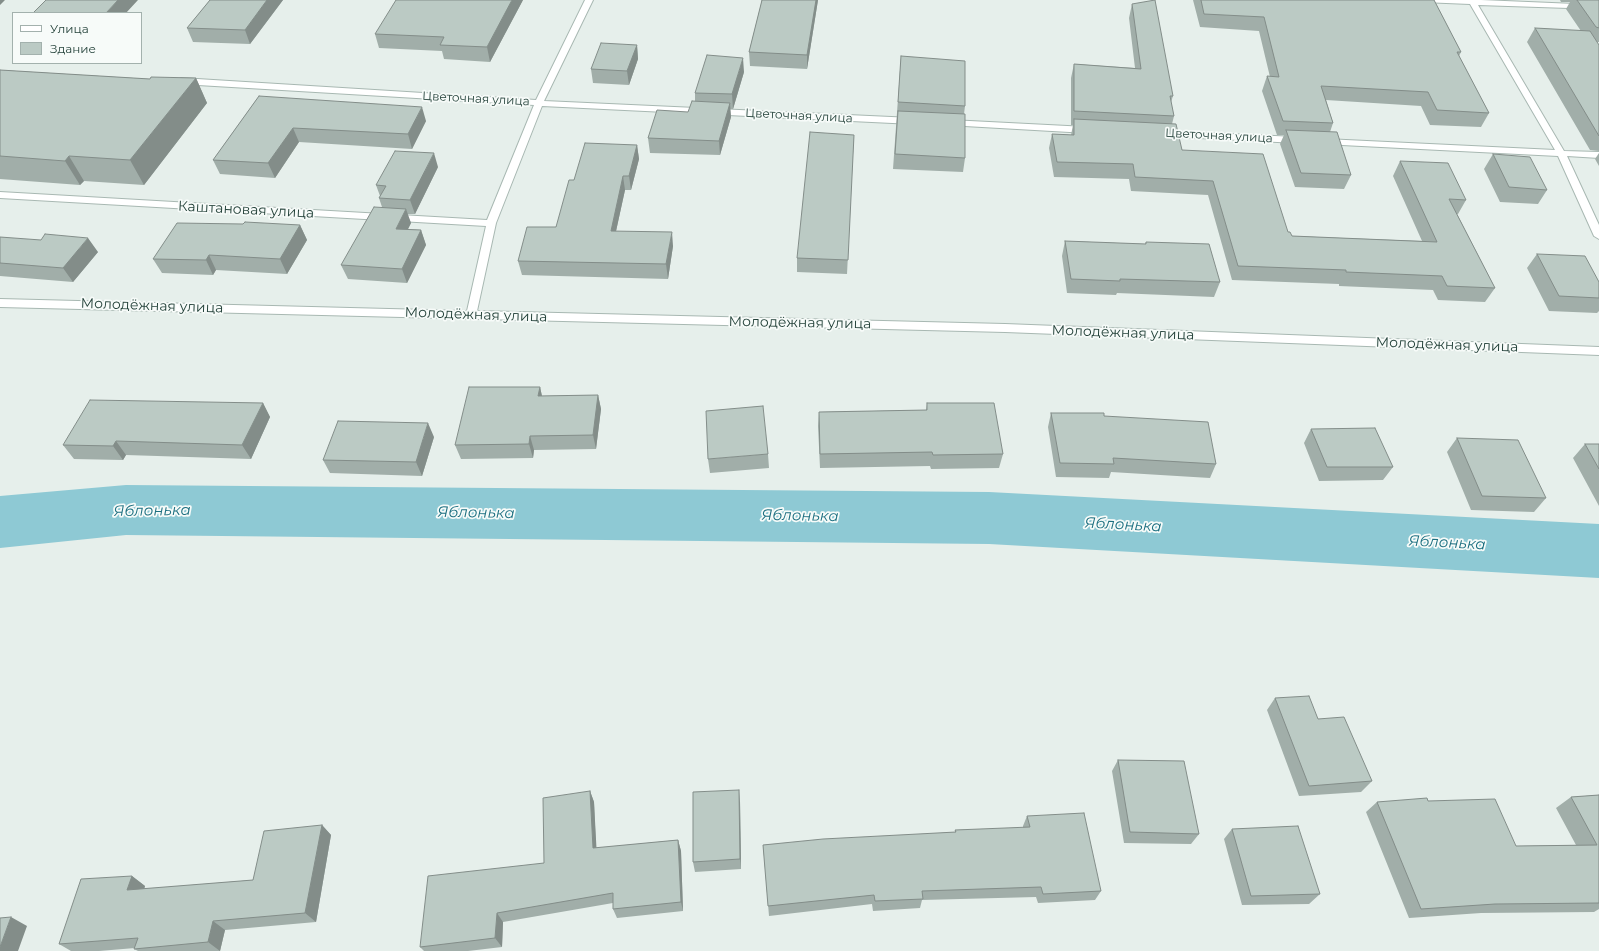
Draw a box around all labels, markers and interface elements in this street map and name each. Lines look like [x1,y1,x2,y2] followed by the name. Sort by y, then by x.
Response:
[12,12,142,64] legend
[50,21,89,36] text: Улица
[50,41,96,56] text: Здание
[422,89,530,109] street label: Цветочная улица
[745,106,853,126] street label: Цветочная улица
[1165,126,1273,146] street label: Цветочная улица
[177,198,315,222] street label: Каштановая улица
[80,295,224,317] street label: Молодёжная улица
[404,304,548,326] street label: Молодёжная улица
[729,313,871,333] street label: Молодёжная улица
[1051,322,1195,344] street label: Молодёжная улица
[1375,334,1519,356] street label: Молодёжная улица
[113,501,191,521] water label: Яблонька
[437,503,515,523] water label: Яблонька
[761,506,839,526] water label: Яблонька
[1084,514,1162,536] water label: Яблонька
[1408,532,1486,554] water label: Яблонька

